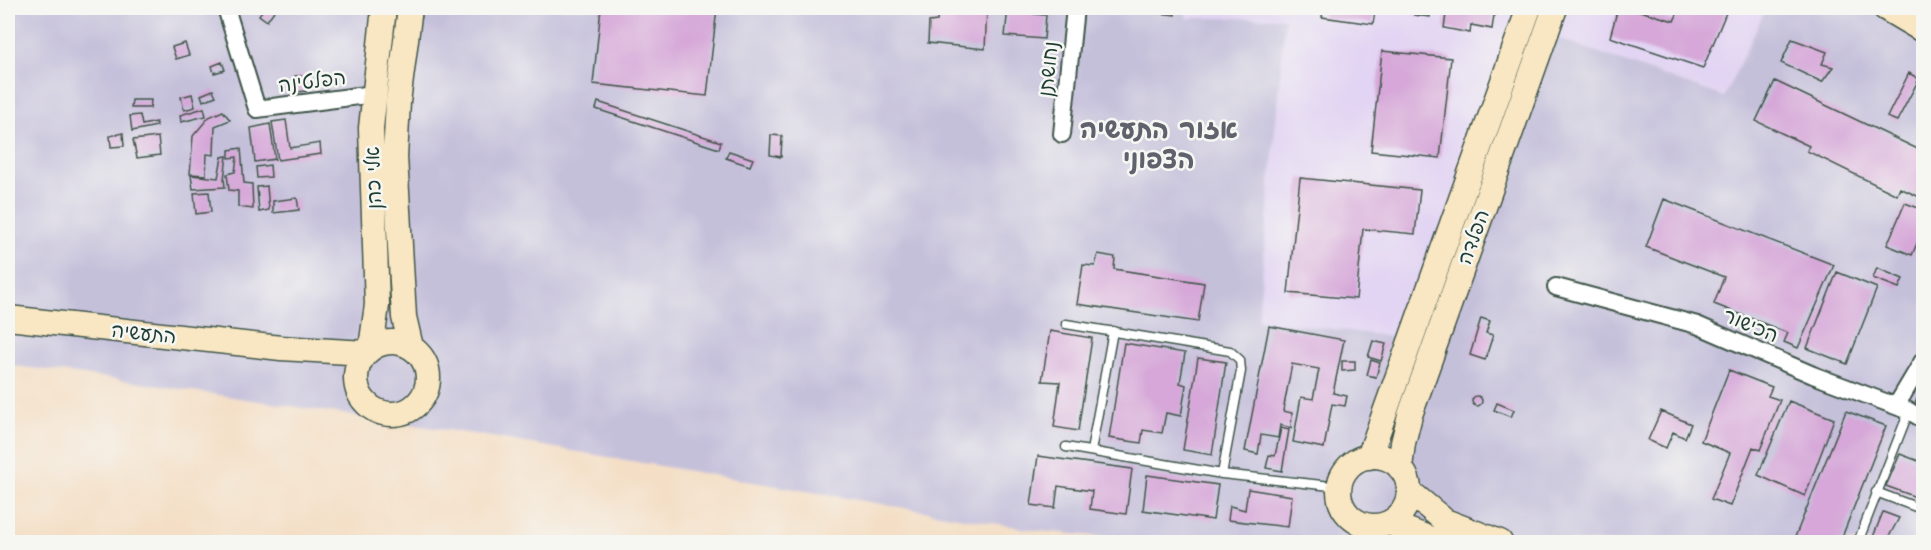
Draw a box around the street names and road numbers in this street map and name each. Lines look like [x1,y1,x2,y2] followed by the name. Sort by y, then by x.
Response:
[1032,40,1066,98] street label: נחושתן
[277,64,348,100] street label: הפלטינה
[359,146,389,210] street label: אלי כהן
[1451,206,1497,269] street label: הפלדה
[1719,302,1783,350] street label: הכישור
[110,317,178,351] street label: התעשיה

